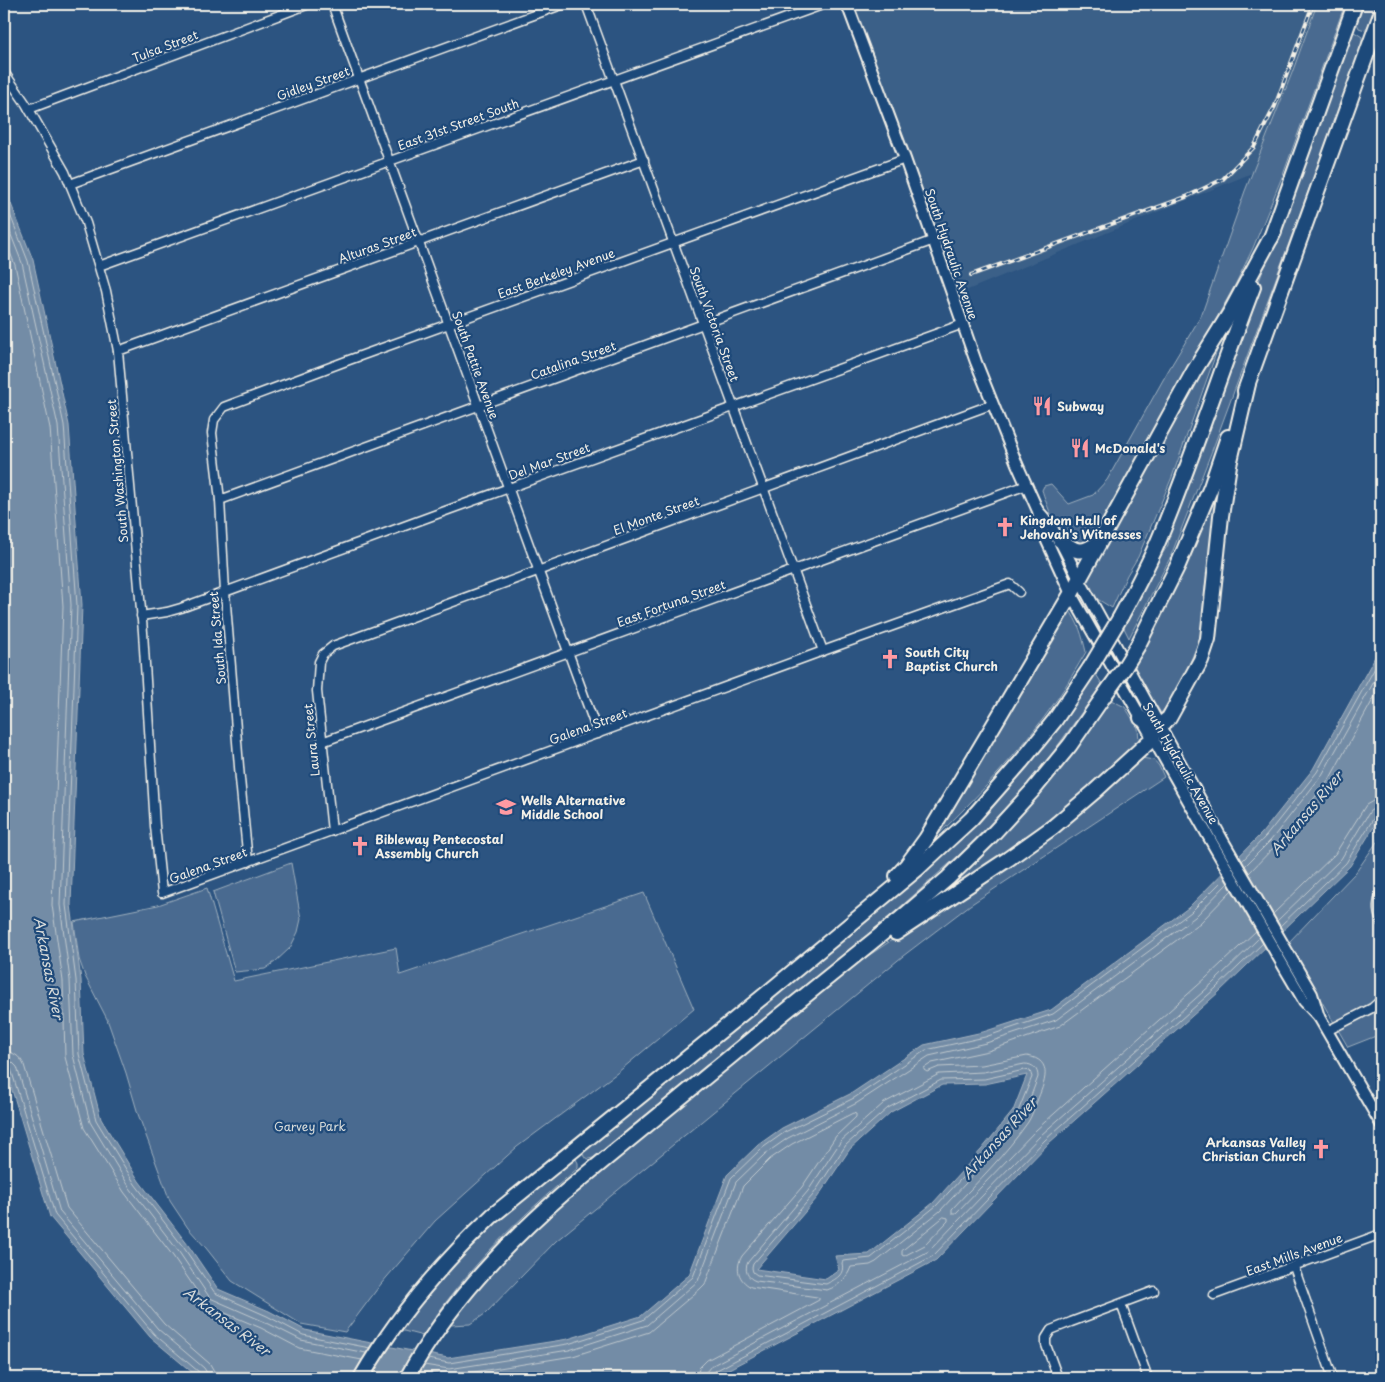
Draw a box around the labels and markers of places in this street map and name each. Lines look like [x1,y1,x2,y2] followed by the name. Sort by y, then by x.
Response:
[1031,395,1053,417] restaurant icon: Subway
[1057,397,1104,415] place label: Subway
[1069,437,1091,459] restaurant icon: McDonald's
[1095,439,1165,457] place label: McDonald's
[1020,511,1142,543] place label: Kingdom Hall of Jehovah's Witnesses
[994,516,1016,538] church icon: Kingdom Hall of Jehovah's Witnesses
[905,643,998,675] place label: South City Baptist Church
[879,648,901,670] church icon: South City Baptist Church
[521,791,626,823] place label: Wells Alternative Middle School
[495,796,517,818] school or university icon: Wells Alternative Middle School
[374,830,504,862] place label: Bibleway Pentecostal Assembly Church
[349,835,371,857] church icon: Bibleway Pentecostal Assembly Church
[1202,1133,1306,1165] place label: Arkansas Valley Christian Church
[1310,1138,1332,1160] church icon: Arkansas Valley Christian Church

